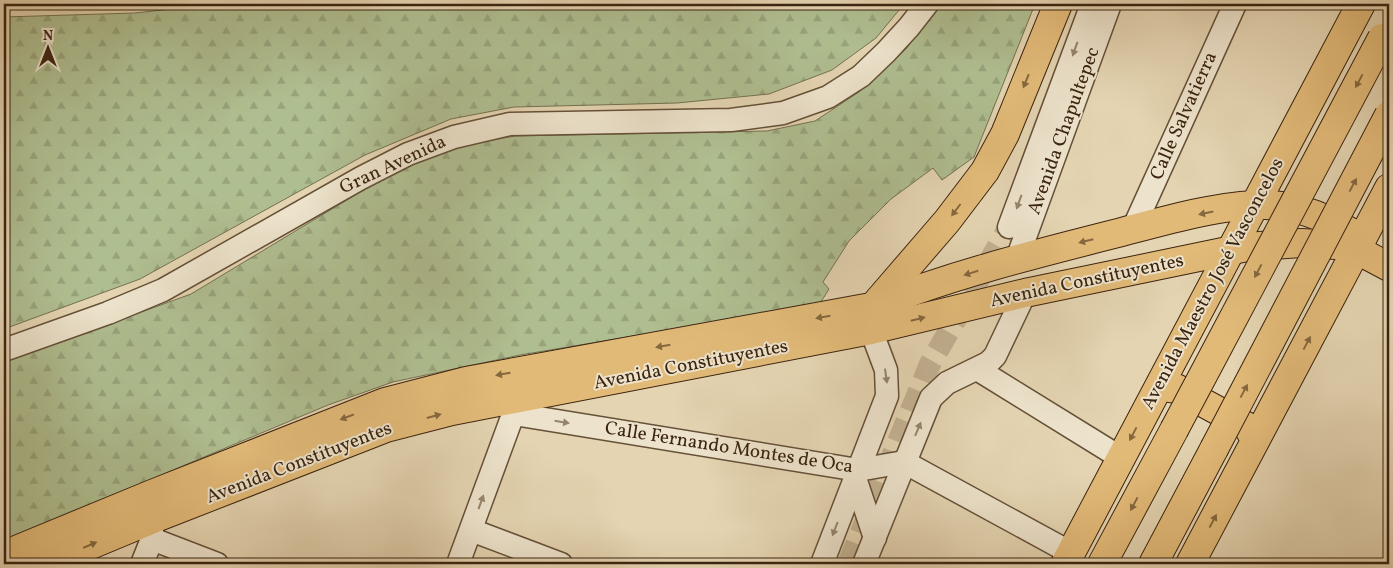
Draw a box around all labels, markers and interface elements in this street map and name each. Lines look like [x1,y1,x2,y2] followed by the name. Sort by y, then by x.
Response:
[22,22,72,72] north arrow
[43,27,53,46] text: N
[1071,42,1078,57] one-way arrow
[1022,44,1106,218] street label: Avenida Chapultepec
[1144,48,1224,184] street label: Calle Salvatierra
[1022,74,1030,89] one-way arrow
[1355,74,1364,88] one-way arrow
[335,129,451,201] street label: Gran Avenida
[1135,153,1291,415] street label: Avenida Maestro José Vasconcelos
[1349,178,1357,192] one-way arrow
[1015,195,1023,210] one-way arrow
[950,203,961,216] one-way arrow
[1199,209,1214,217] one-way arrow
[1078,237,1093,245] one-way arrow
[988,248,1186,314] street label: Avenida Constituyentes
[1254,264,1263,278] one-way arrow
[963,270,978,278] one-way arrow
[815,314,831,322] one-way arrow
[910,315,926,323] one-way arrow
[592,333,790,397] street label: Avenida Constituyentes
[1303,336,1311,351] one-way arrow
[655,342,671,350] one-way arrow
[882,369,890,385] one-way arrow
[495,371,511,379] one-way arrow
[1240,383,1248,398] one-way arrow
[426,412,441,420] one-way arrow
[339,413,354,421] one-way arrow
[202,415,396,511] street label: Avenida Constituyentes
[603,416,855,480] street label: Calle Fernando Montes de Oca
[554,418,570,426] one-way arrow
[914,421,922,436] one-way arrow
[1129,426,1137,441] one-way arrow
[477,494,485,509] one-way arrow
[1130,496,1138,511] one-way arrow
[1209,514,1217,528] one-way arrow
[831,522,839,537] one-way arrow
[83,541,97,549] one-way arrow

